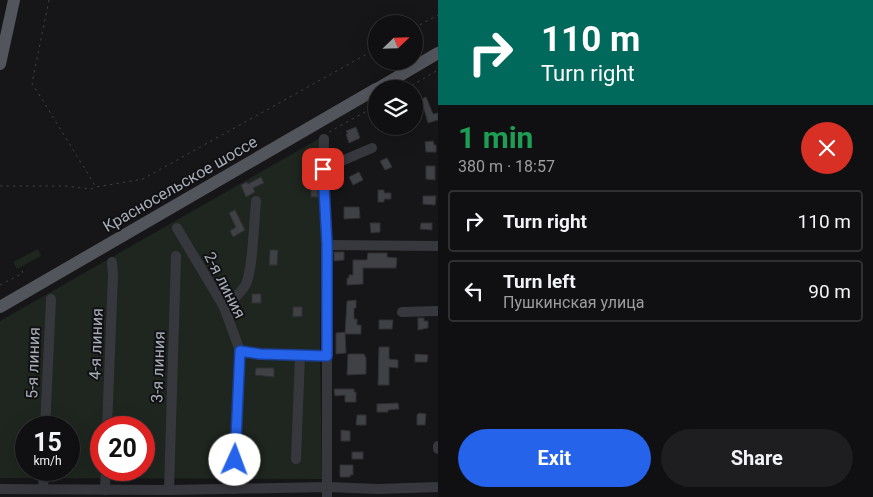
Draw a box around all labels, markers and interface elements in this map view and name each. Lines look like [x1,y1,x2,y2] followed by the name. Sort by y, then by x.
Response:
[368,15,422,70] north arrow
[368,15,423,135] map controls
[541,19,640,60] text: 110 m
[458,20,523,85] icon: right
[541,61,635,86] text: Turn right
[368,80,423,135] button: layers
[458,120,533,155] text: 1 min
[801,122,853,174] button: close
[99,132,261,236] street label: Красносельское шоссе
[302,148,344,190] pin
[309,155,337,183] icon: arrive
[458,157,555,176] text: 380 m · 18:57
[460,207,488,235] icon: right
[503,210,587,233] text: Turn right
[798,210,851,233] text: 110 m
[200,249,250,321] street label: 2-я линия
[503,270,576,293] text: Turn left
[460,277,488,305] icon: left
[808,280,851,303] text: 90 m
[503,293,644,312] text: Пушкинская улица
[85,308,107,380] street label: 4-я линия
[22,327,44,399] street label: 5-я линия
[147,331,169,403] street label: 3-я линия
[90,416,155,481] speed limit sign: 20
[33,428,62,457] text: 15
[458,429,651,487] button: Exit
[661,429,853,487] button: Share
[208,433,260,485] position arrow
[33,454,62,468] text: km/h

